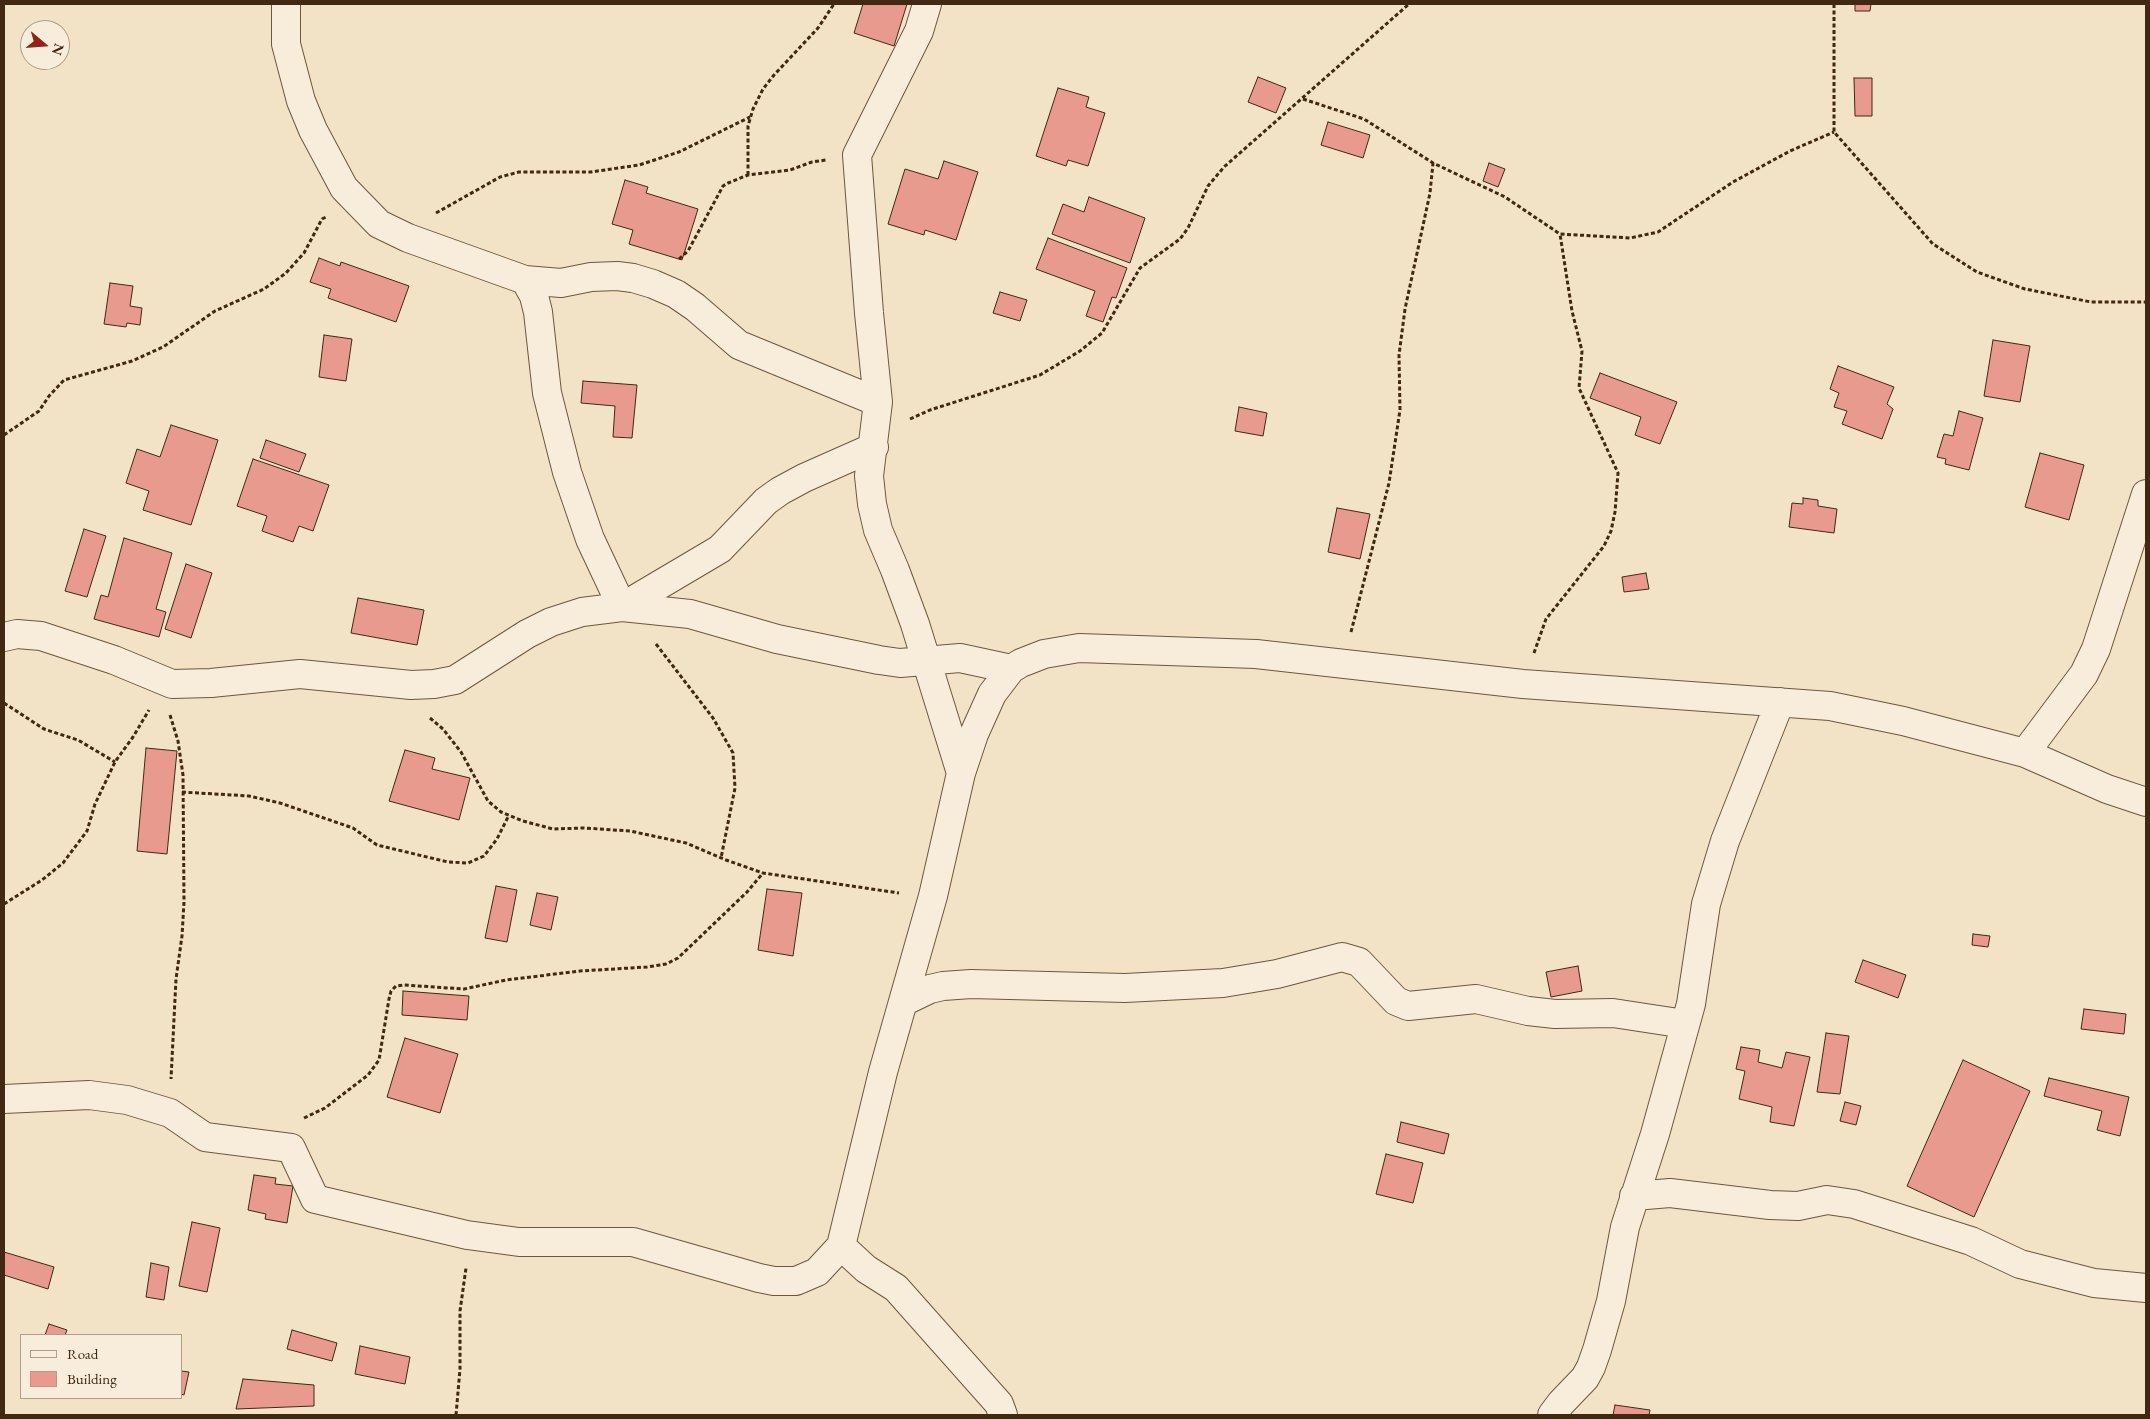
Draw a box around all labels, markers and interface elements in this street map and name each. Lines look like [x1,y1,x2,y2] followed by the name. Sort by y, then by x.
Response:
[20,20,70,70] north arrow
[48,41,69,57] text: N
[20,1334,182,1399] legend
[67,1344,98,1363] text: Road
[67,1369,117,1388] text: Building

